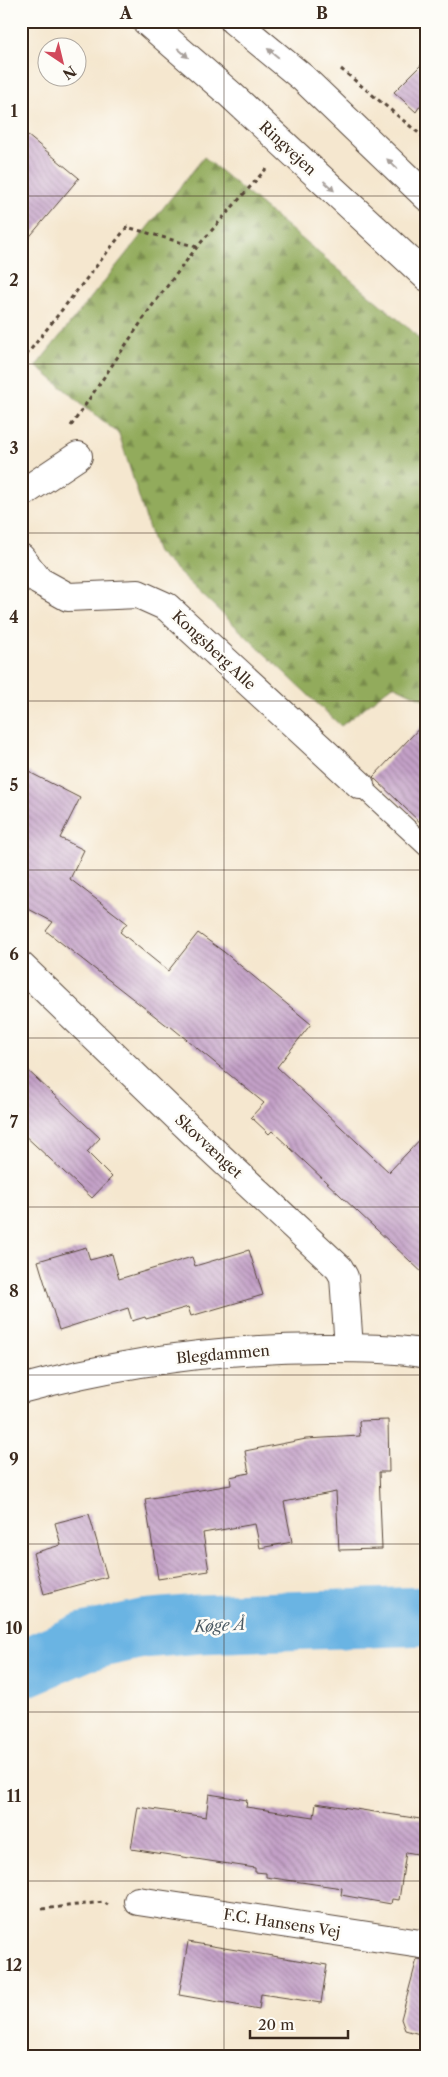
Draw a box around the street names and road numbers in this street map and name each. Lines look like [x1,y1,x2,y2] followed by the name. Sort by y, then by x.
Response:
[256,117,321,180] street label: Ringvejen
[168,606,260,694] street label: Kongsberg Alle
[171,1110,247,1182] street label: Skovvænget
[175,1340,271,1368] street label: Blegdammen
[222,1904,342,1942] street label: F.C. Hansens Vej

